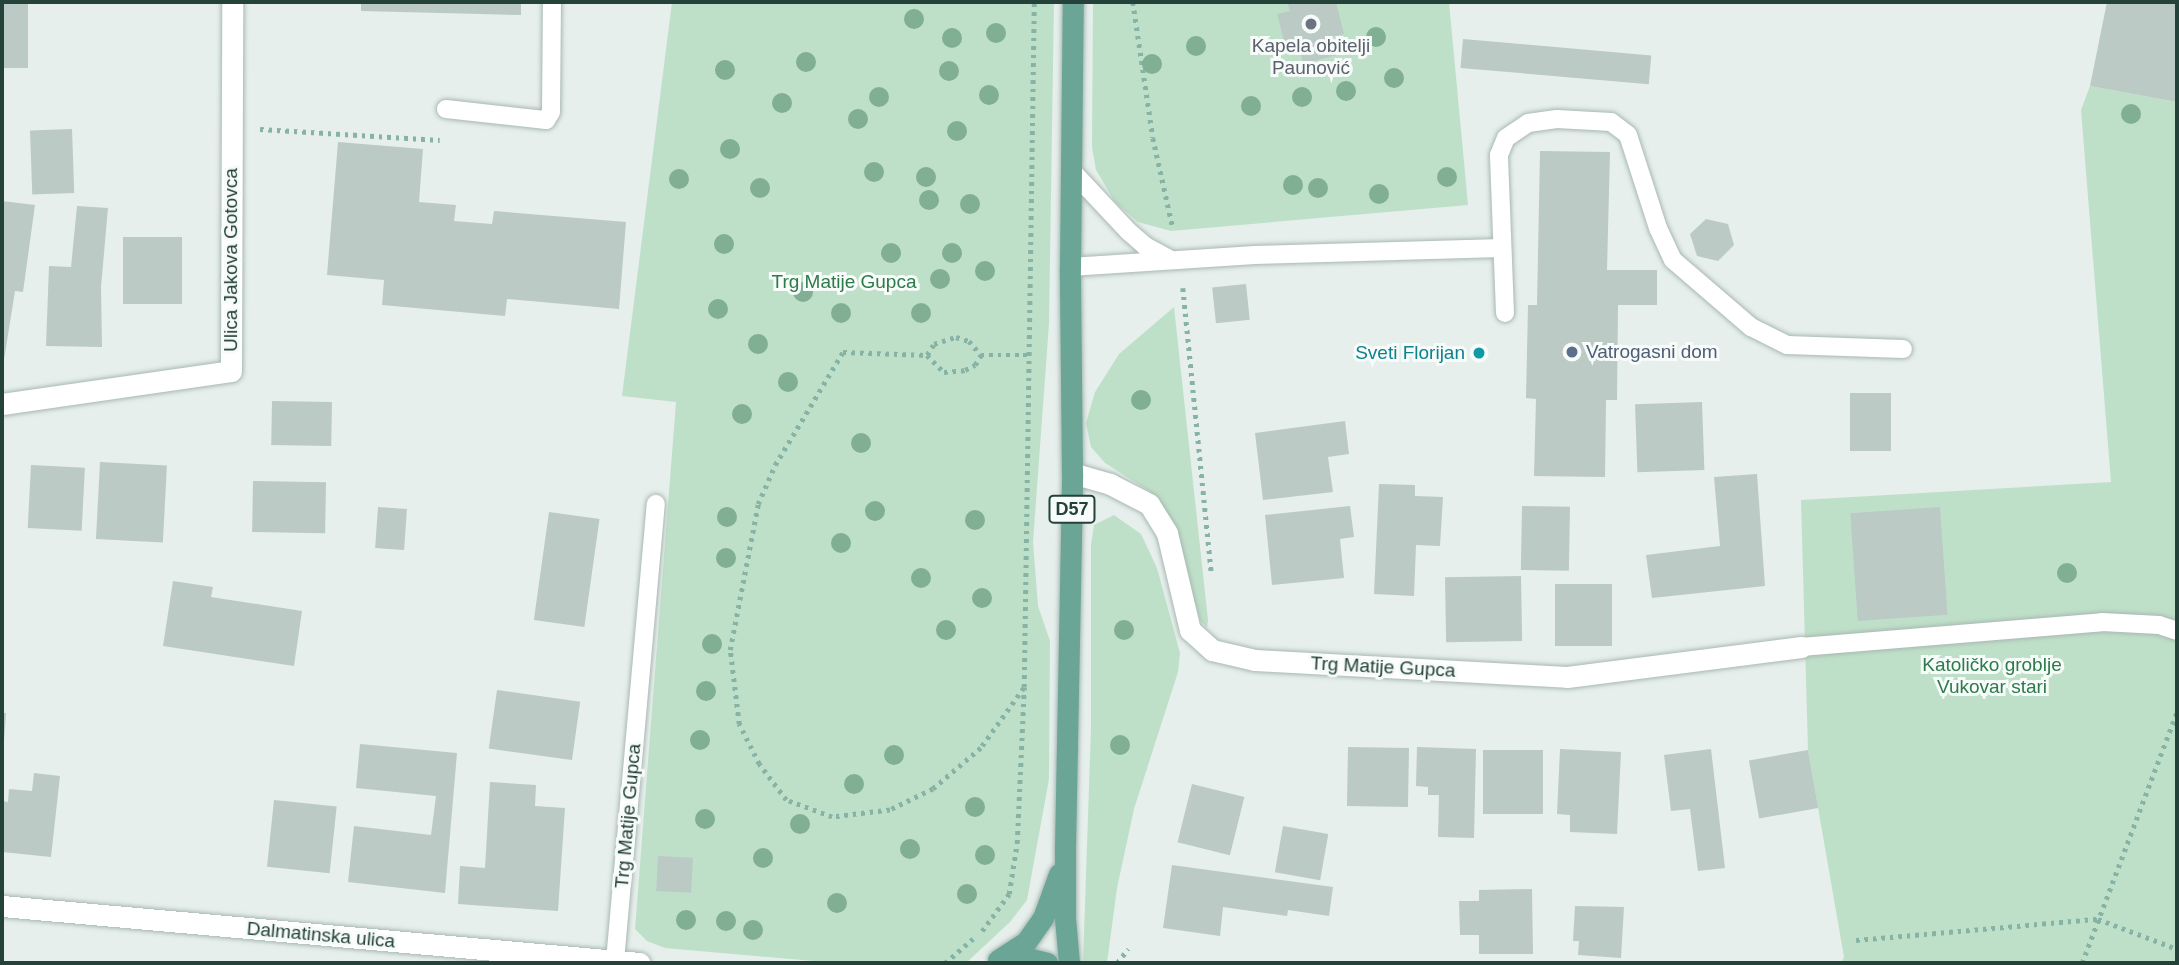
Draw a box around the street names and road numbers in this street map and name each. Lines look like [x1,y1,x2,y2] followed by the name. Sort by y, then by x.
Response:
[220,168,242,352] street label: Ulica Jakova Gotovca
[1048,494,1096,524] road number: D57
[1310,652,1456,682] street label: Trg Matije Gupca
[610,743,646,889] street label: Trg Matije Gupca
[246,917,396,953] street label: Dalmatinska ulica

